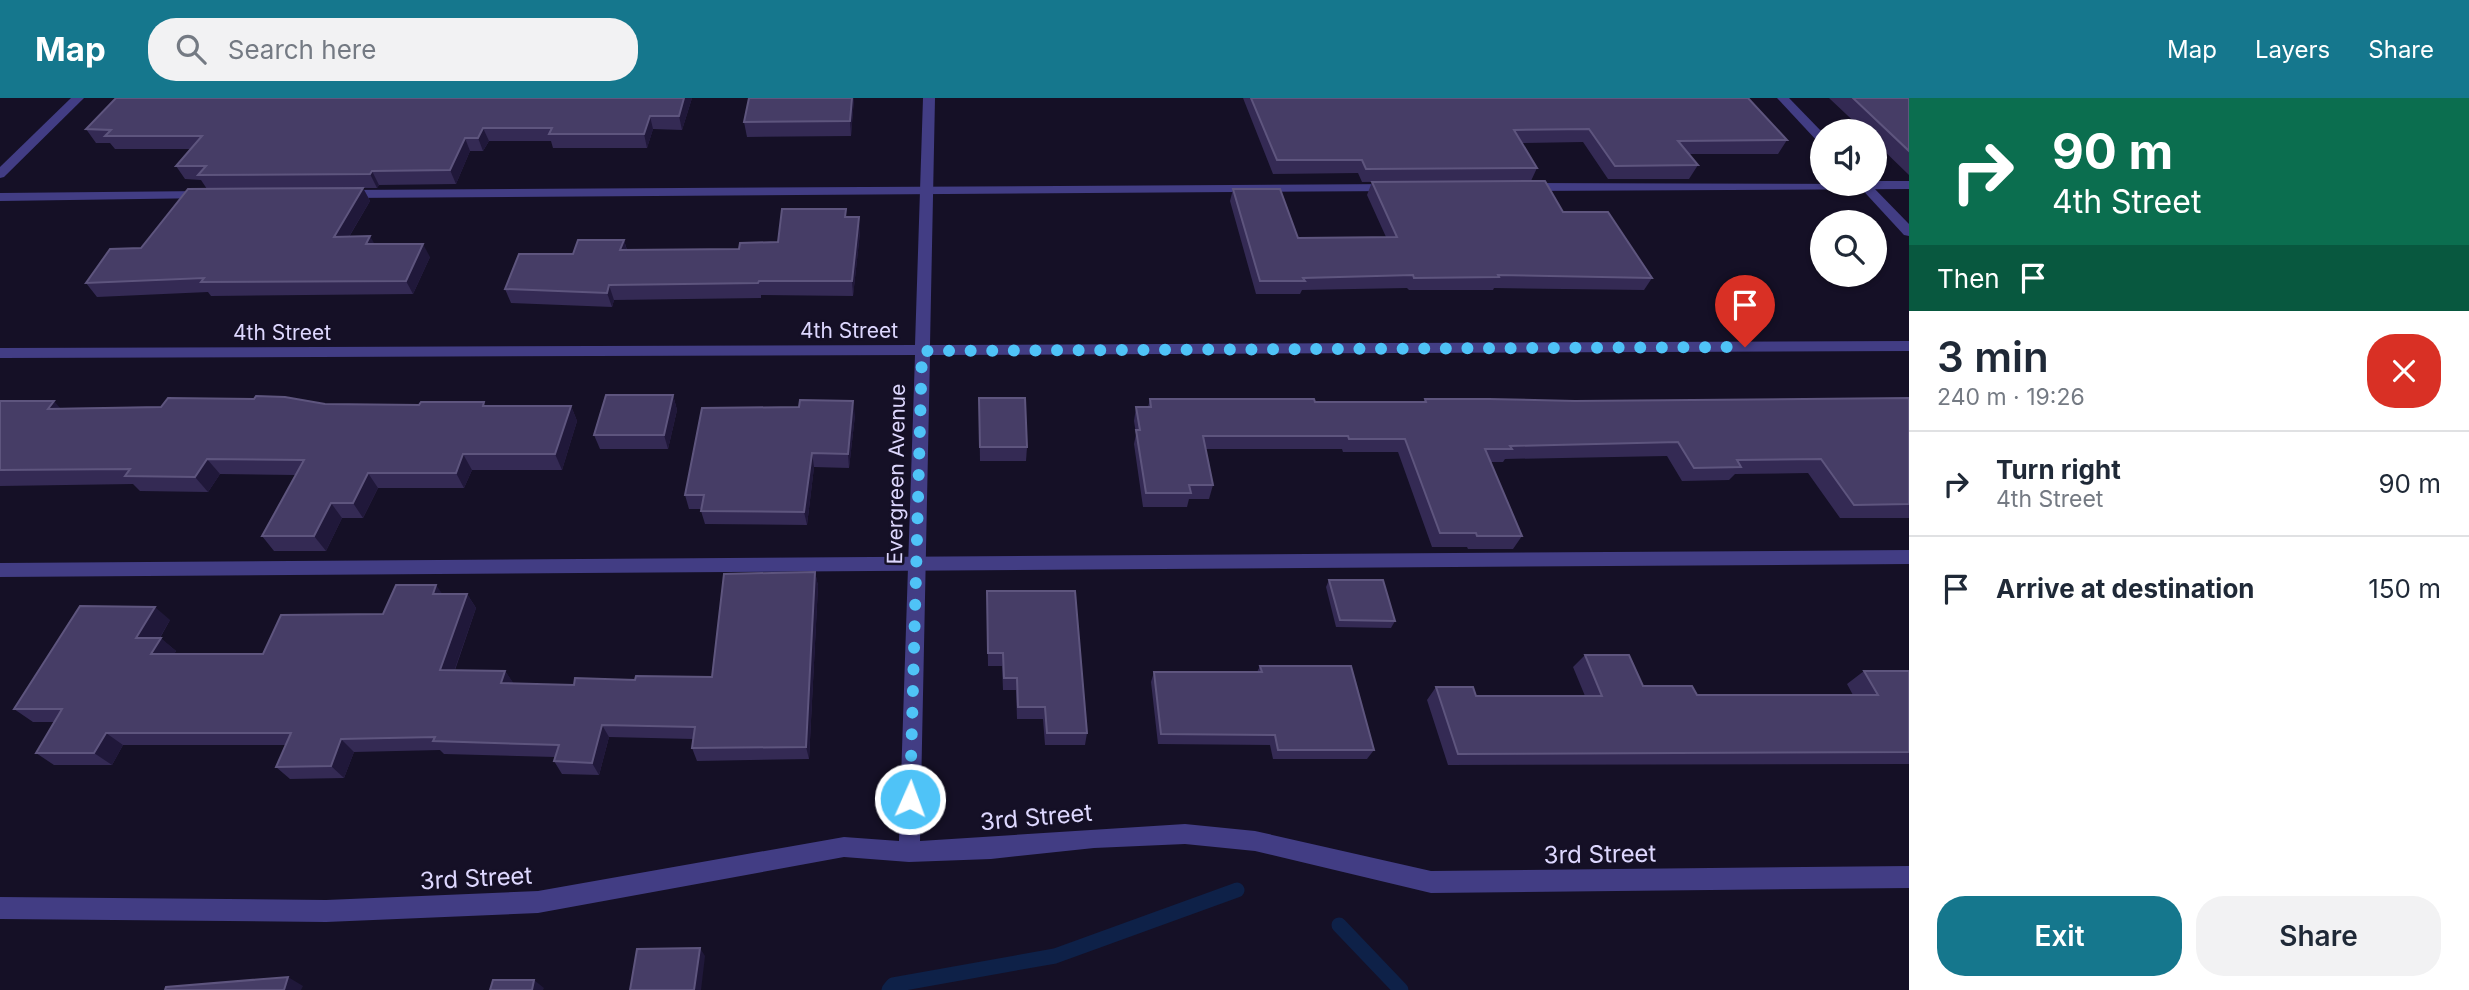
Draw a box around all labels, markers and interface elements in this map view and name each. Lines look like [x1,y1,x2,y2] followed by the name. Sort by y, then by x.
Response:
[148,18,638,81] search box
[35,29,106,69] text: Map
[172,30,210,68] icon: search
[228,34,376,65] text: Search here
[2167,35,2217,64] text: Map
[2255,35,2330,64] text: Layers
[2368,35,2434,64] text: Share
[1810,119,1887,287] map controls
[1810,119,1887,196] button: sound
[2052,122,2173,181] text: 90 m
[1937,126,2028,217] icon: right
[2052,182,2201,221] text: 4th Street
[1810,210,1887,287] button: search
[2014,259,2052,297] icon: arrive
[1937,263,2000,294] text: Then
[1715,275,1775,347] pin
[1726,286,1764,324] icon: arrive
[800,318,898,343] street label: 4th Street
[233,320,331,345] street label: 4th Street
[1937,331,2049,382] text: 3 min
[2367,334,2441,408] button: close
[882,383,910,565] street label: Evergreen Avenue
[1937,383,2085,411] text: 240 m · 19:26
[1996,454,2121,485] text: Turn right
[1937,465,1975,503] icon: right
[2378,468,2441,499] text: 90 m
[1996,485,2103,513] text: 4th Street
[1937,570,1975,608] icon: arrive
[1996,573,2255,604] text: Arrive at destination
[2368,573,2441,604] text: 150 m
[873,762,947,836] position arrow
[979,798,1094,836] street label: 3rd Street
[1543,839,1657,869] street label: 3rd Street
[419,861,533,895] street label: 3rd Street
[1937,896,2182,976] button: Exit
[2196,896,2441,976] button: Share

